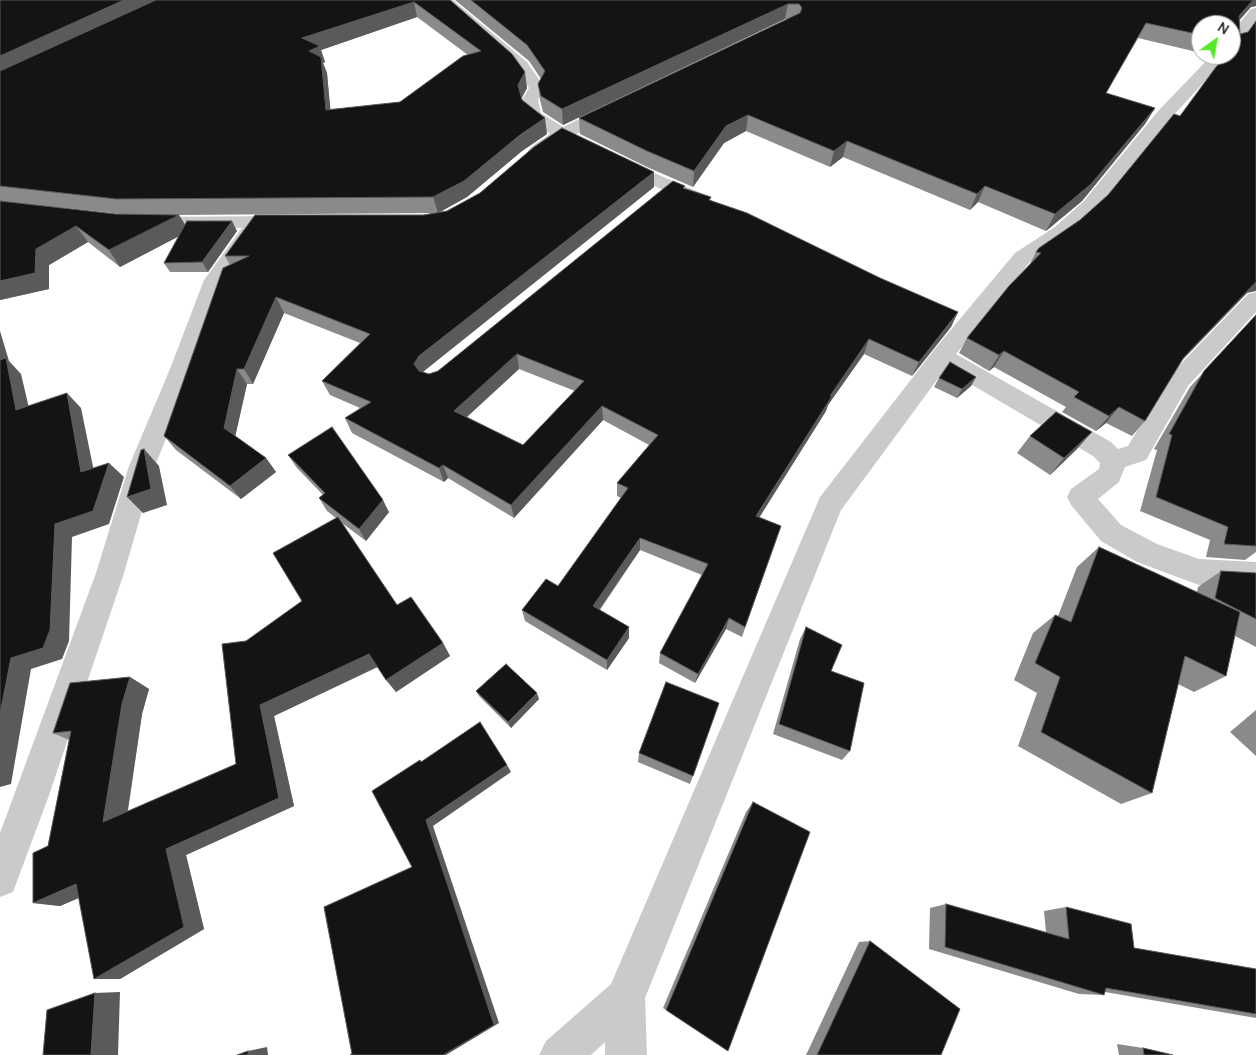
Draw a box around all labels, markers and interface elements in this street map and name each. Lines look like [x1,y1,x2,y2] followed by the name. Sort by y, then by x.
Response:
[1191,15,1241,65] north arrow
[1214,17,1233,38] text: N

